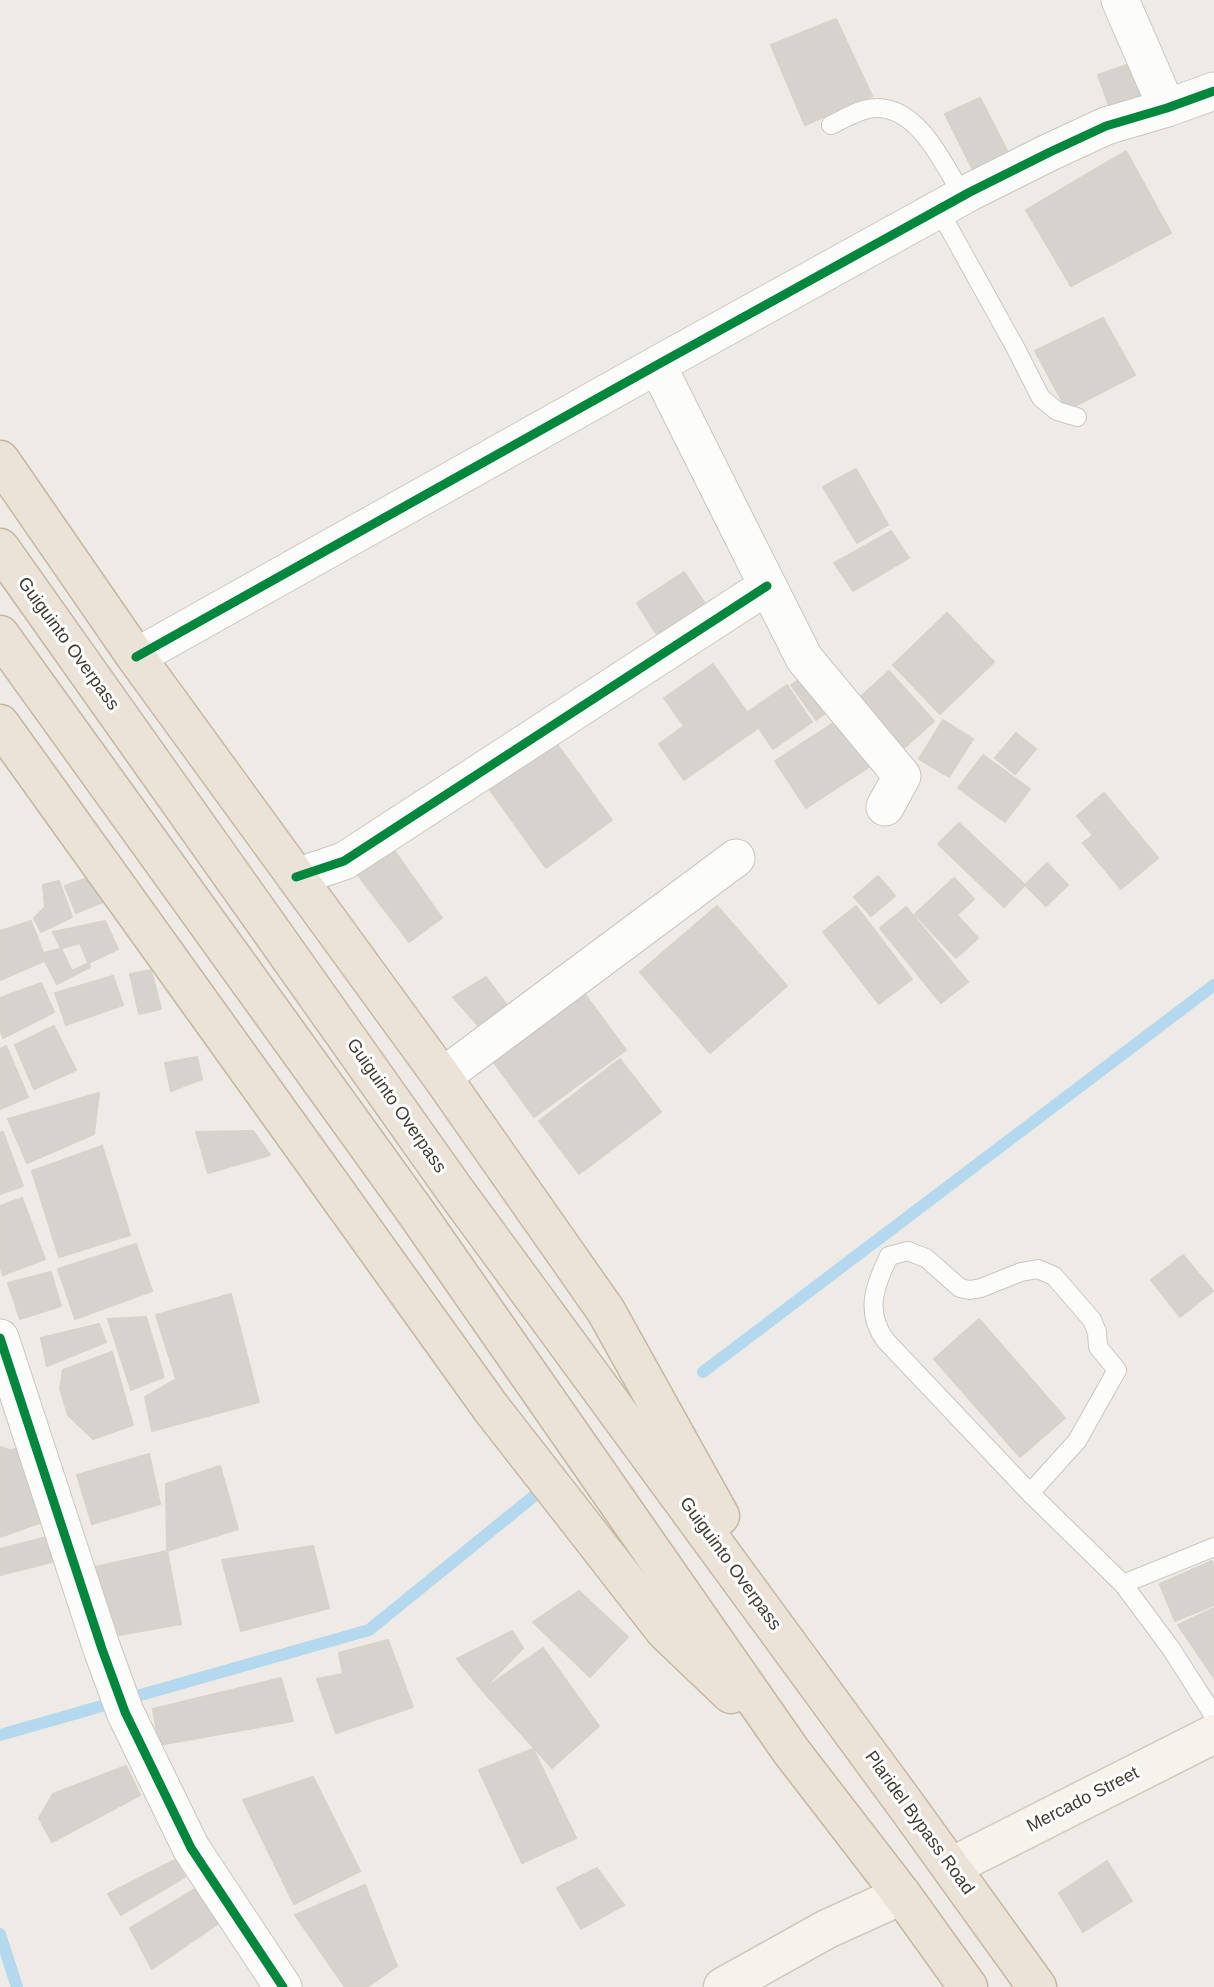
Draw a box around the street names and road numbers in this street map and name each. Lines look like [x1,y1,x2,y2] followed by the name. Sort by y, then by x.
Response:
[13,573,123,715] street label: Guiguinto Overpass
[342,1035,450,1177] street label: Guiguinto Overpass
[675,1493,785,1635] street label: Guiguinto Overpass
[860,1747,978,1899] street label: Plaridel Bypass Road
[1023,1762,1143,1838] street label: Mercado Street

